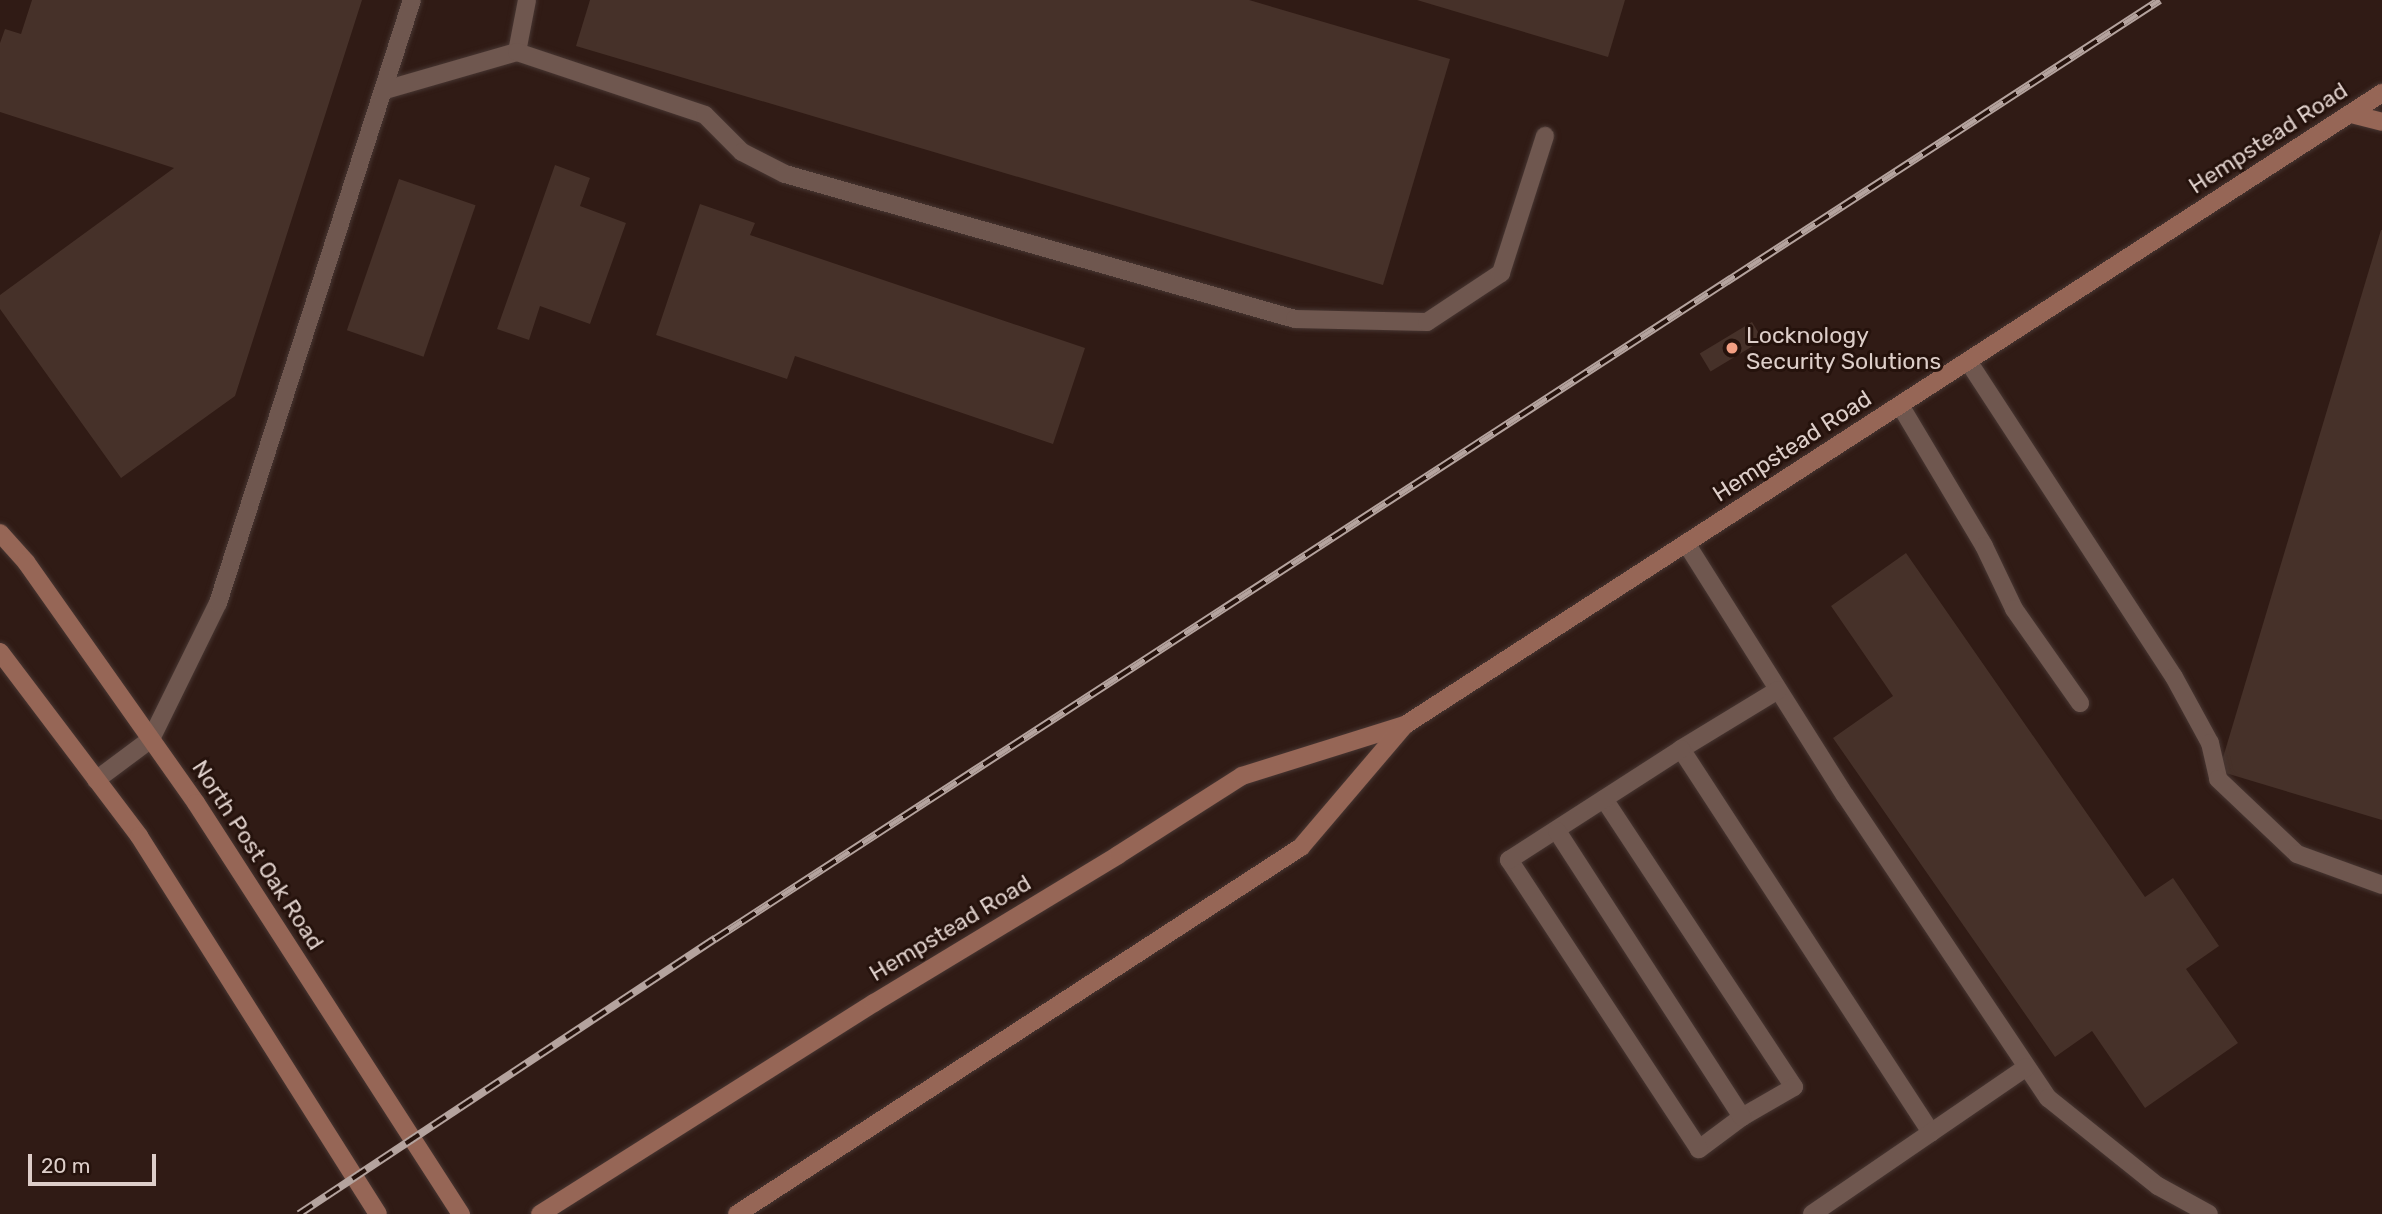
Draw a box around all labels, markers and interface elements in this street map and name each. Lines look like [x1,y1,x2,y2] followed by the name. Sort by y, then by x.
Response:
[2184,76,2352,200] street label: Hempstead Road
[1746,321,1942,375] place label: Locknology Security Solutions
[1724,340,1740,356] marker: Locknology Security Solutions
[1708,384,1876,508] street label: Hempstead Road
[186,755,330,955] street label: North Post Oak Road
[864,869,1036,987] street label: Hempstead Road
[32,1140,159,1184] scale bar
[41,1153,90,1178] text: 20 m

